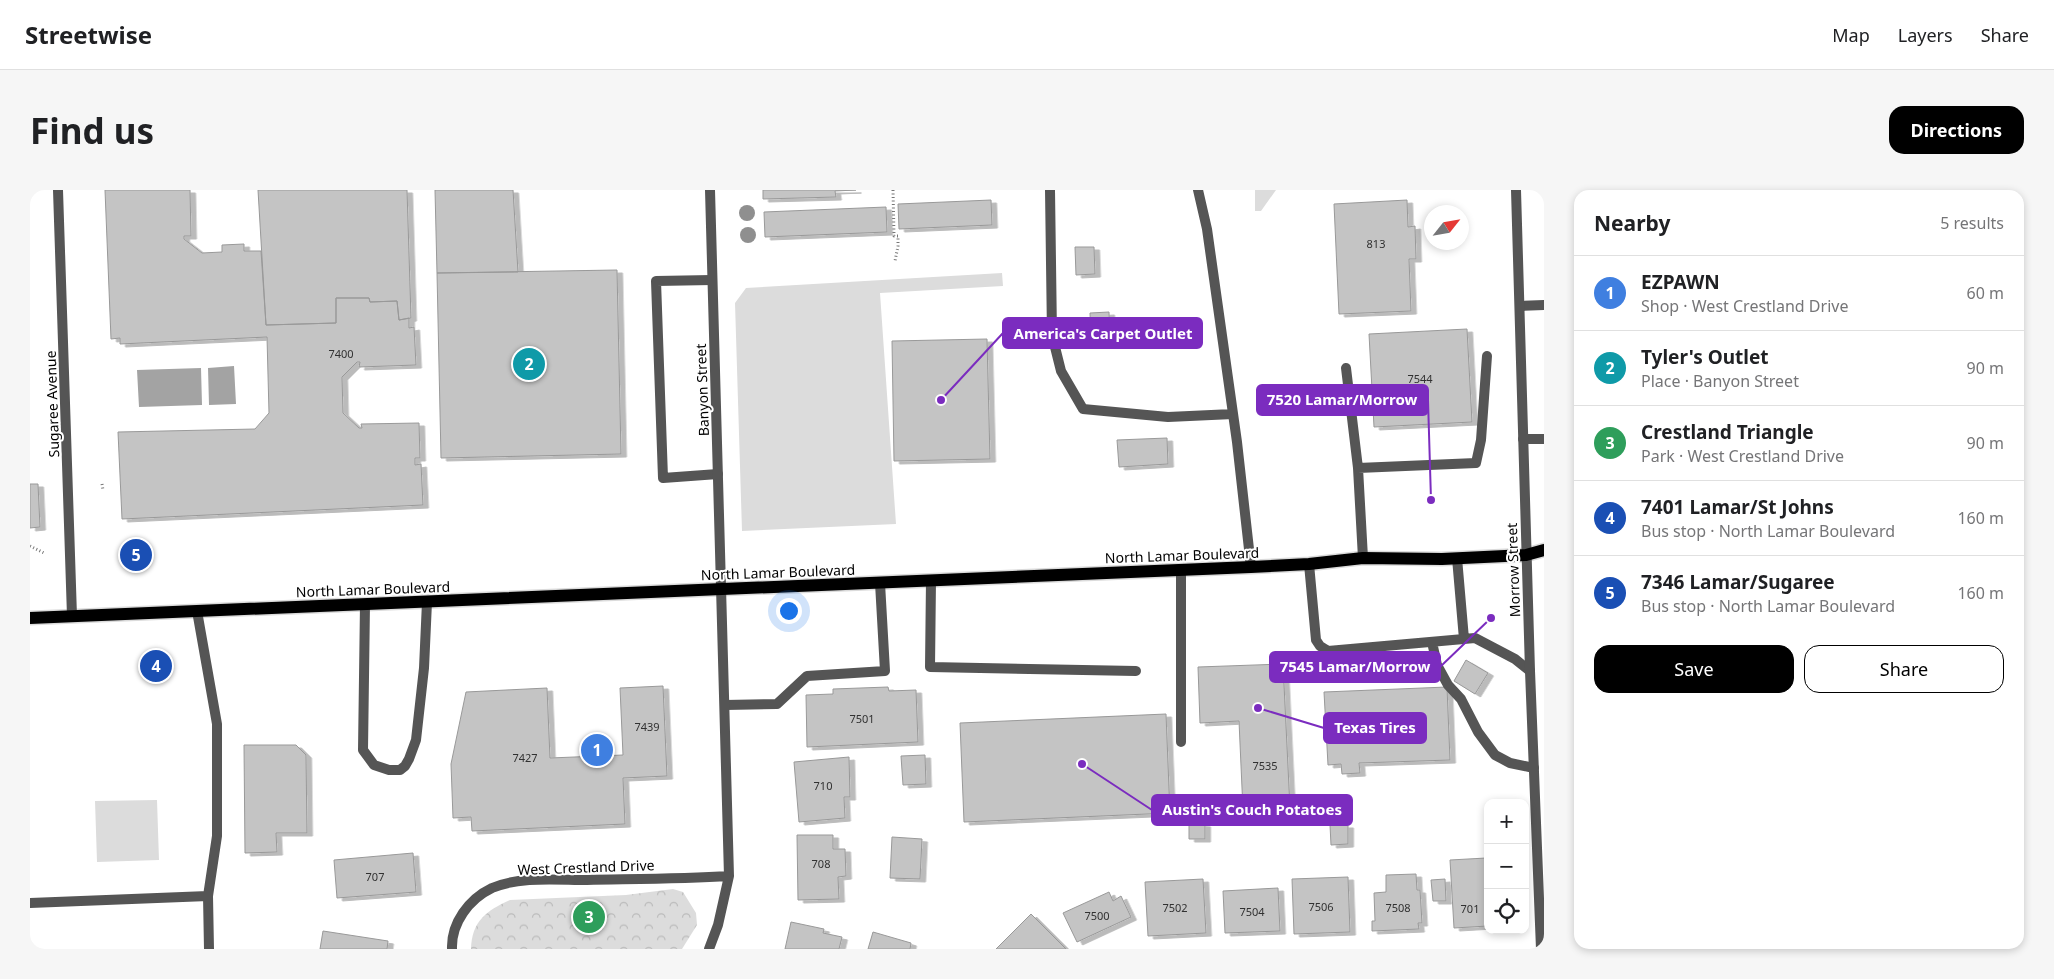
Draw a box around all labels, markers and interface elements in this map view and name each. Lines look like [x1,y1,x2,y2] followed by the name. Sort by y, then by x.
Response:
[25,18,152,51] text: Streetwise
[1832,23,1870,47] text: Map
[1898,23,1953,47] text: Layers
[1981,23,2029,47] text: Share
[1889,106,2024,154] button: Directions
[30,107,154,154] text: Find us
[1424,205,1469,250] north arrow
[1594,209,1670,237] text: Nearby
[1940,212,2004,234] text: 5 results
[1367,236,1385,251] house number: 813
[1641,269,1720,295] text: EZPAWN
[1605,282,1615,304] text: 1
[1967,282,2004,304] text: 60 m
[1641,295,1848,317] text: Shop · West Crestland Drive
[1003,318,1202,348] callout: America's Carpet Outlet
[1014,323,1193,343] text: America's Carpet Outlet
[691,343,713,437] street label: Banyon Street
[1641,344,1769,370] text: Tyler's Outlet
[513,345,545,383] pin: 2
[328,346,354,361] house number: 7400
[41,350,63,458] street label: Sugaree Avenue
[1605,357,1615,379] text: 2
[1967,357,2004,379] text: 90 m
[1641,370,1799,392] text: Place · Banyon Street
[1407,371,1433,386] house number: 7544
[1257,385,1428,415] callout: 7520 Lamar/Morrow
[1267,389,1417,409] text: 7520 Lamar/Morrow
[1641,419,1814,445] text: Crestland Triangle
[1605,432,1615,454] text: 3
[1967,432,2004,454] text: 90 m
[1641,445,1844,467] text: Park · West Crestland Drive
[1641,494,1834,520] text: 7401 Lamar/St Johns
[1605,507,1615,529] text: 4
[1957,507,2004,529] text: 160 m
[1641,520,1895,542] text: Bus stop · North Lamar Boulevard
[1502,523,1524,617] street label: Morrow Street
[120,536,152,574] pin: 5
[1105,543,1259,567] street label: North Lamar Boulevard
[701,560,855,584] street label: North Lamar Boulevard
[1641,569,1835,595] text: 7346 Lamar/Sugaree
[296,577,450,601] street label: North Lamar Boulevard
[1605,582,1615,604] text: 5
[1957,582,2004,604] text: 160 m
[1641,595,1895,617] text: Bus stop · North Lamar Boulevard
[776,598,802,624] your location
[1594,645,1794,693] button: Save
[1804,645,2004,693] button: Share
[140,647,172,685] pin: 4
[1270,652,1440,682] callout: 7545 Lamar/Morrow
[1280,656,1430,676] text: 7545 Lamar/Morrow
[849,711,875,726] house number: 7501
[1324,713,1426,743] callout: Texas Tires
[1334,717,1416,737] text: Texas Tires
[634,719,660,734] house number: 7439
[581,731,613,769] pin: 1
[512,750,538,765] house number: 7427
[1252,758,1278,773] house number: 7535
[814,778,832,793] house number: 710
[1152,795,1352,825] callout: Austin's Couch Potatoes
[1162,799,1342,819] text: Austin's Couch Potatoes
[1484,799,1529,934] map controls
[1484,799,1529,844] button: +
[1484,844,1529,889] button: −
[517,855,655,879] street label: West Crestland Drive
[812,856,830,871] house number: 708
[366,869,384,884] house number: 707
[1484,889,1529,934] button: locate
[573,898,605,936] pin: 3
[1308,899,1334,914] house number: 7506
[1162,900,1188,915] house number: 7502
[1385,900,1411,915] house number: 7508
[1461,901,1479,916] house number: 701
[1239,904,1265,919] house number: 7504
[1084,908,1110,923] house number: 7500

